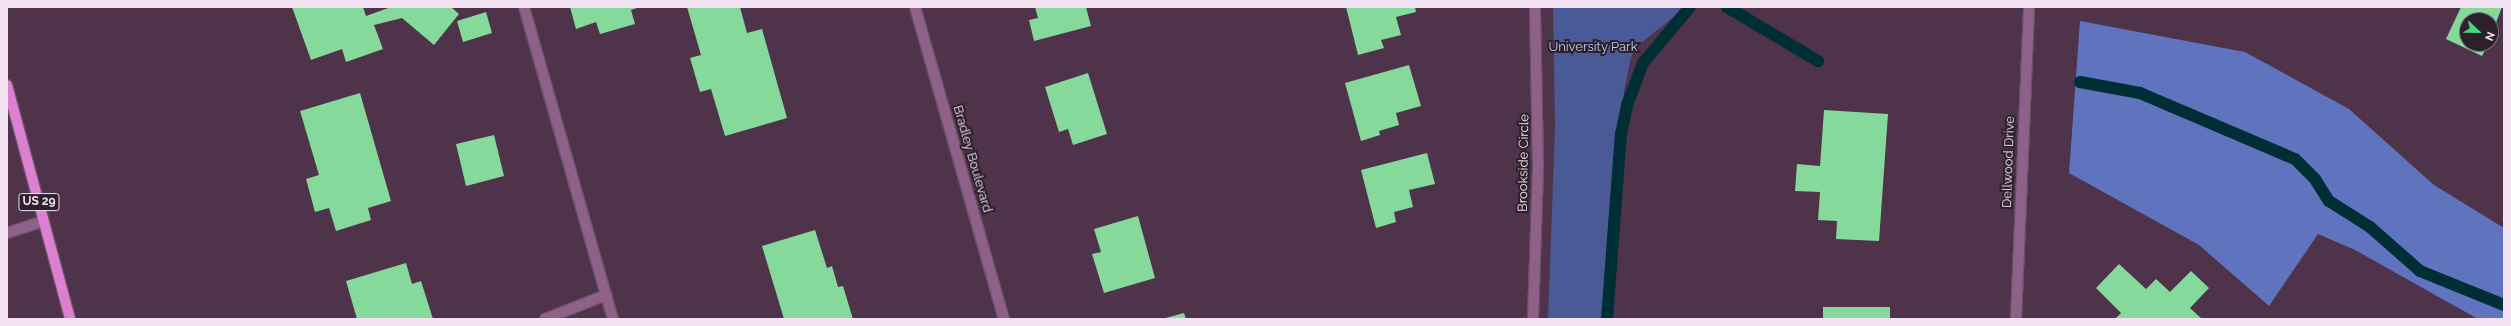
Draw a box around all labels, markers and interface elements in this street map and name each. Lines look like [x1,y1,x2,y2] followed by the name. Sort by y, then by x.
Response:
[2459,12,2499,52] north arrow
[2482,30,2497,43] text: N
[1548,39,1638,55] park label: University Park
[949,103,995,215] street label: Bradley Boulevard
[1515,114,1533,212] street label: Brookside Circle
[2000,116,2018,208] street label: Dellwood Drive
[18,192,60,212] road number: US 29

